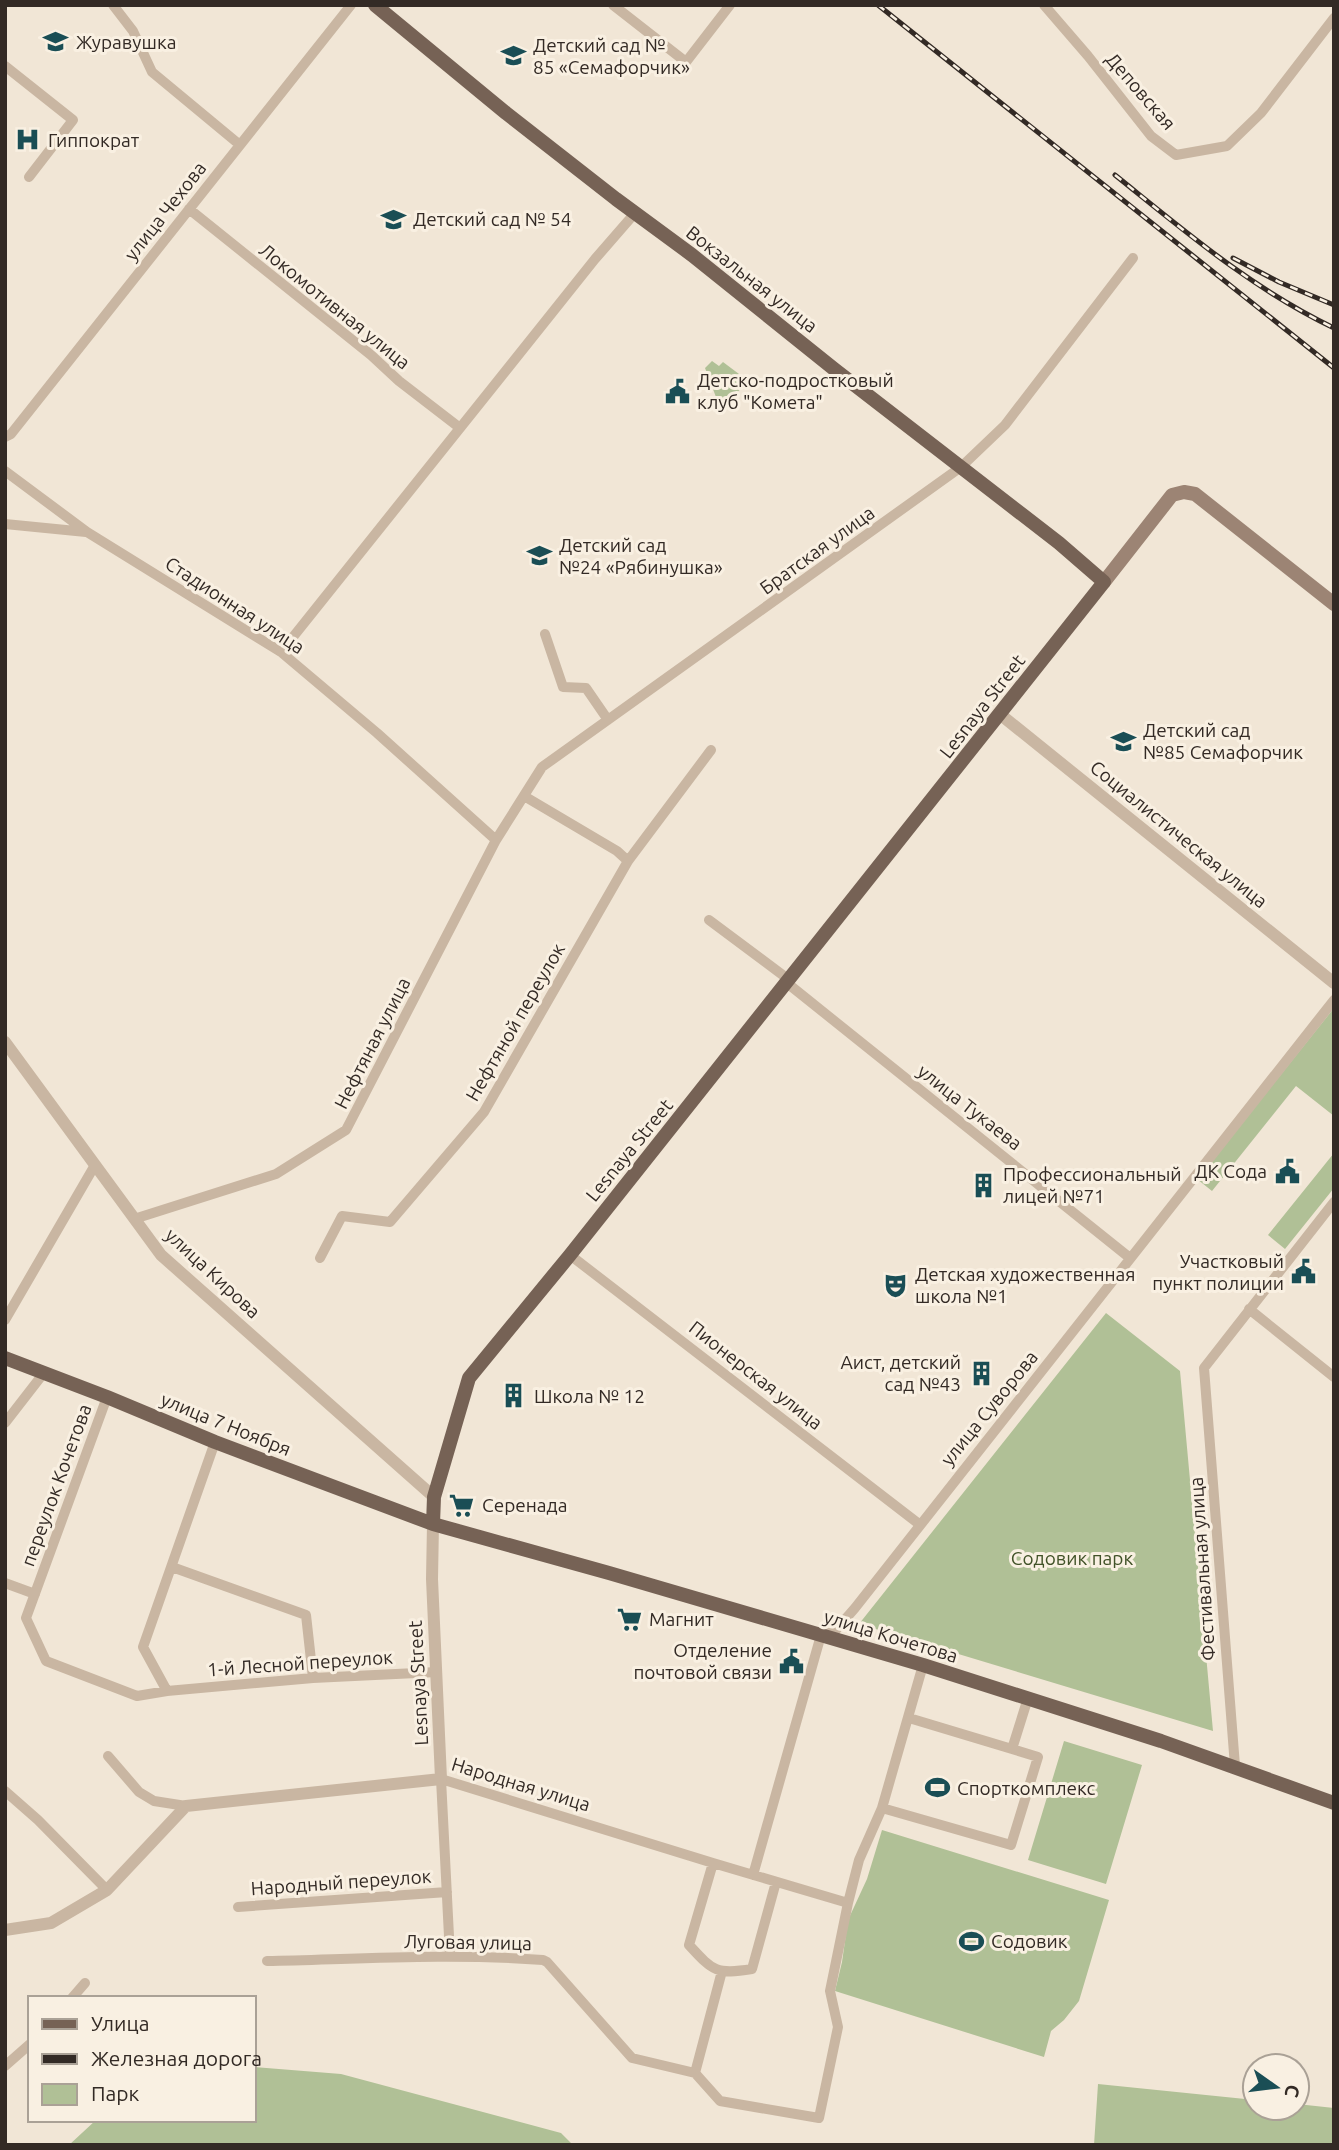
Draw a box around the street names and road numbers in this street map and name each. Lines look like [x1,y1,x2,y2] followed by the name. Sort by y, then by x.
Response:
[1102,48,1180,134] street label: Деповская
[120,157,210,265] street label: улица Чехова
[682,221,822,337] street label: Вокзальная улица
[255,239,415,373] street label: Локомотивная улица
[756,501,878,599] street label: Братская улица
[161,552,309,658] street label: Стадионная улица
[935,649,1030,762] street label: Lesnaya Street
[1086,756,1272,912] street label: Социалистическая улица
[461,939,569,1105] street label: Нефтяной переулок
[329,974,415,1112] street label: Нефтяная улица
[914,1059,1026,1155] street label: улица Тукаева
[581,1094,677,1206] street label: Lesnaya Street
[161,1223,265,1323] street label: улица Кирова
[685,1316,827,1434] street label: Пионерская улица
[936,1346,1042,1470] street label: улица Суворова
[158,1388,294,1460] street label: улица 7 Ноября
[16,1401,96,1569] street label: переулок Кочетова
[1185,1476,1219,1662] street label: Фестивальная улица
[821,1605,961,1667] street label: улица Кочетова
[404,1619,432,1746] street label: Lesnaya Street
[206,1646,394,1680] street label: 1-й Лесной переулок
[449,1752,593,1816] street label: Народная улица
[250,1865,432,1899] street label: Народный переулок
[404,1930,532,1954] street label: Луговая улица

